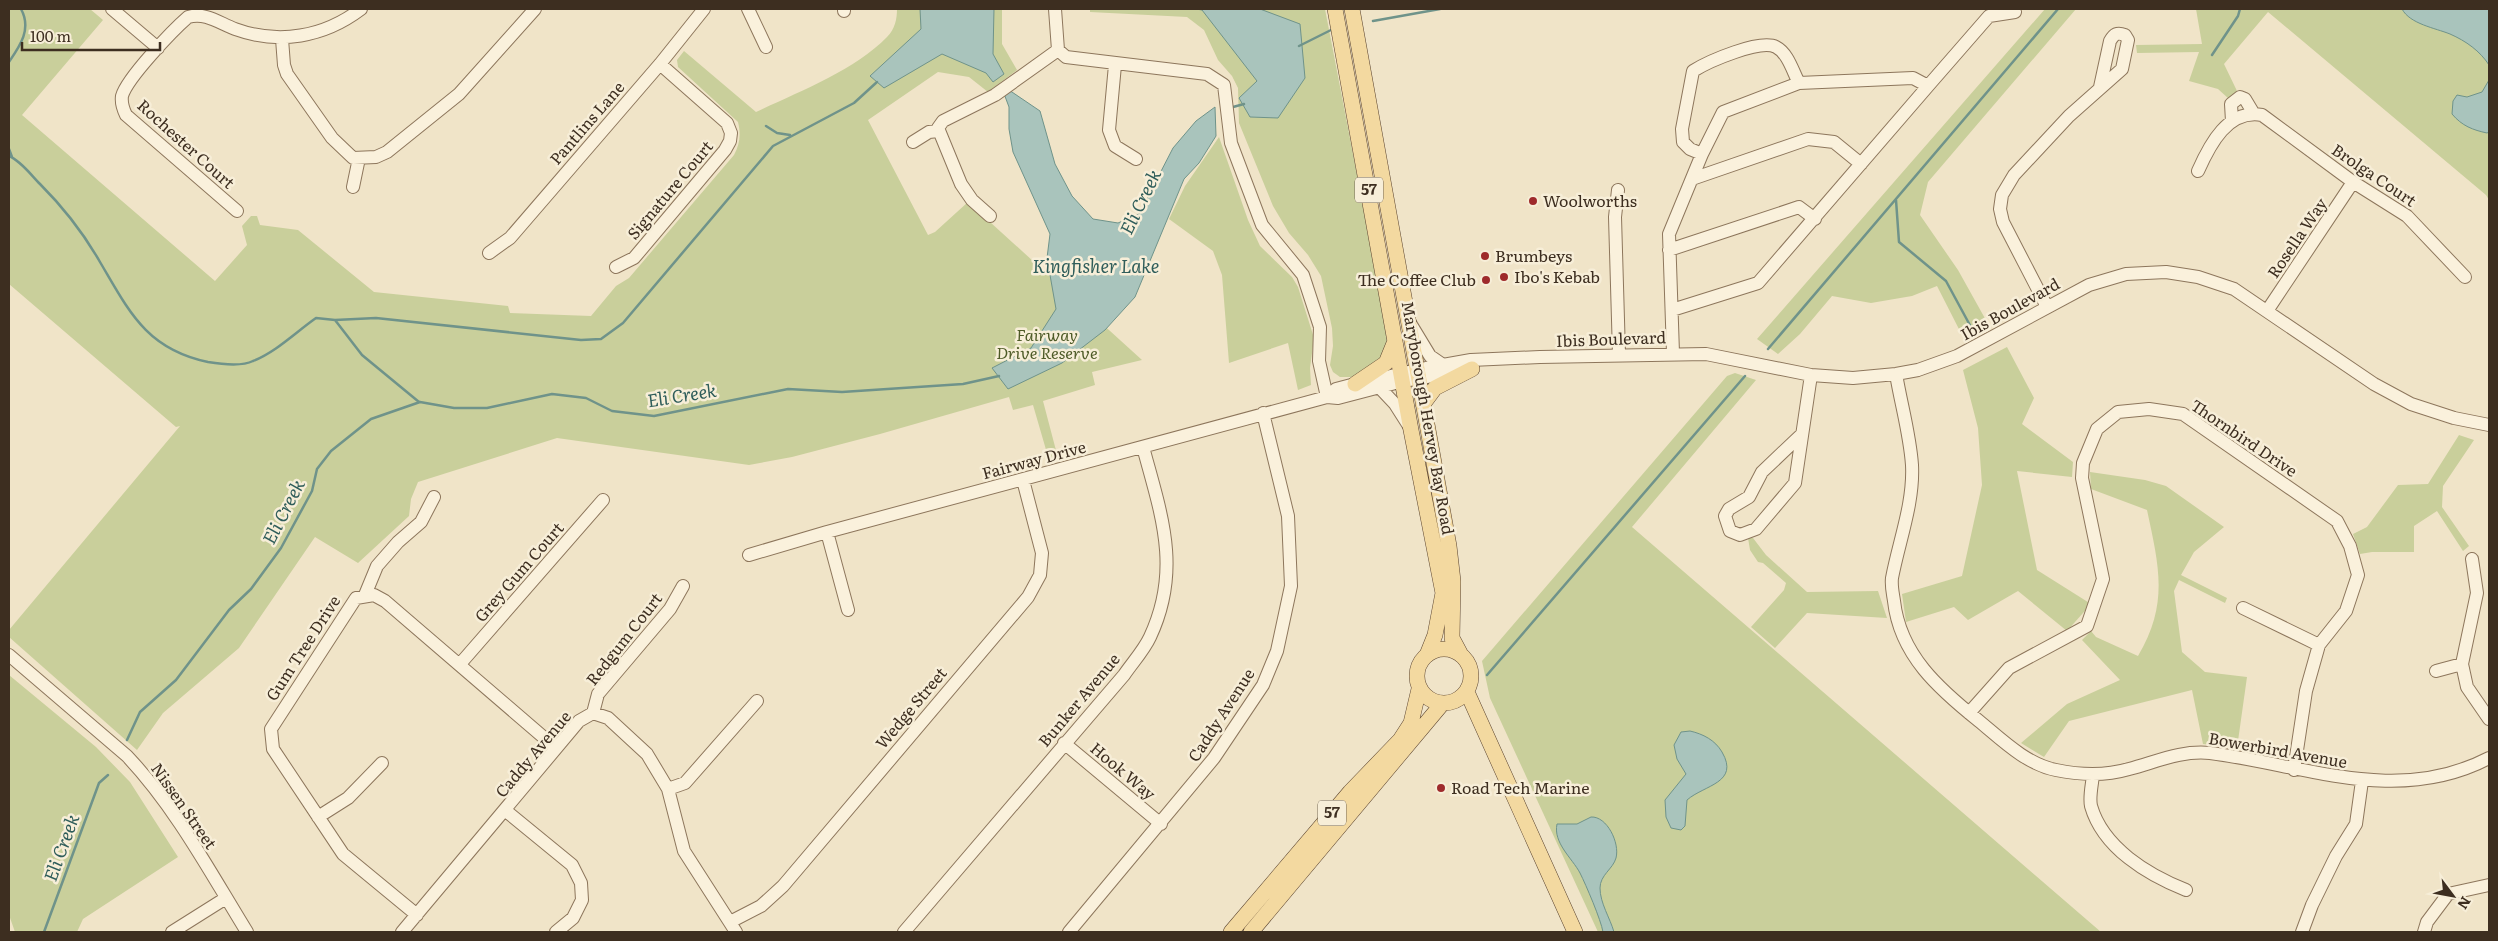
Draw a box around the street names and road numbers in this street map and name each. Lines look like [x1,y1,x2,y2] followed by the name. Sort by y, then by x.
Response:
[543,75,629,169] street label: Pantlins Lane
[133,93,241,194] street label: Rochester Court
[621,134,718,244] street label: Signature Court
[2327,137,2422,212] street label: Brolga Court
[1355,178,1383,202] road number: 57
[2260,192,2332,282] street label: Rosella Way
[1956,271,2064,345] street label: Ibis Boulevard
[1397,299,1461,537] street label: Maryborough Hervey Bay Road
[1555,324,1667,352] street label: Ibis Boulevard
[2186,393,2303,482] street label: Thornbird Drive
[979,434,1088,484] street label: Fairway Drive
[468,516,569,627] street label: Grey Gum Court
[579,587,667,690] street label: Redgum Court
[259,590,345,705] street label: Gum Tree Drive
[1032,647,1125,751] street label: Bunker Avenue
[869,661,952,753] street label: Wedge Street
[1181,663,1259,766] street label: Caddy Avenue
[489,705,576,802] street label: Caddy Avenue
[2207,725,2349,773] street label: Bowerbird Avenue
[1086,736,1162,805] street label: Hook Way
[146,757,224,854] street label: Nissen Street
[1318,800,1346,826] road number: 57

